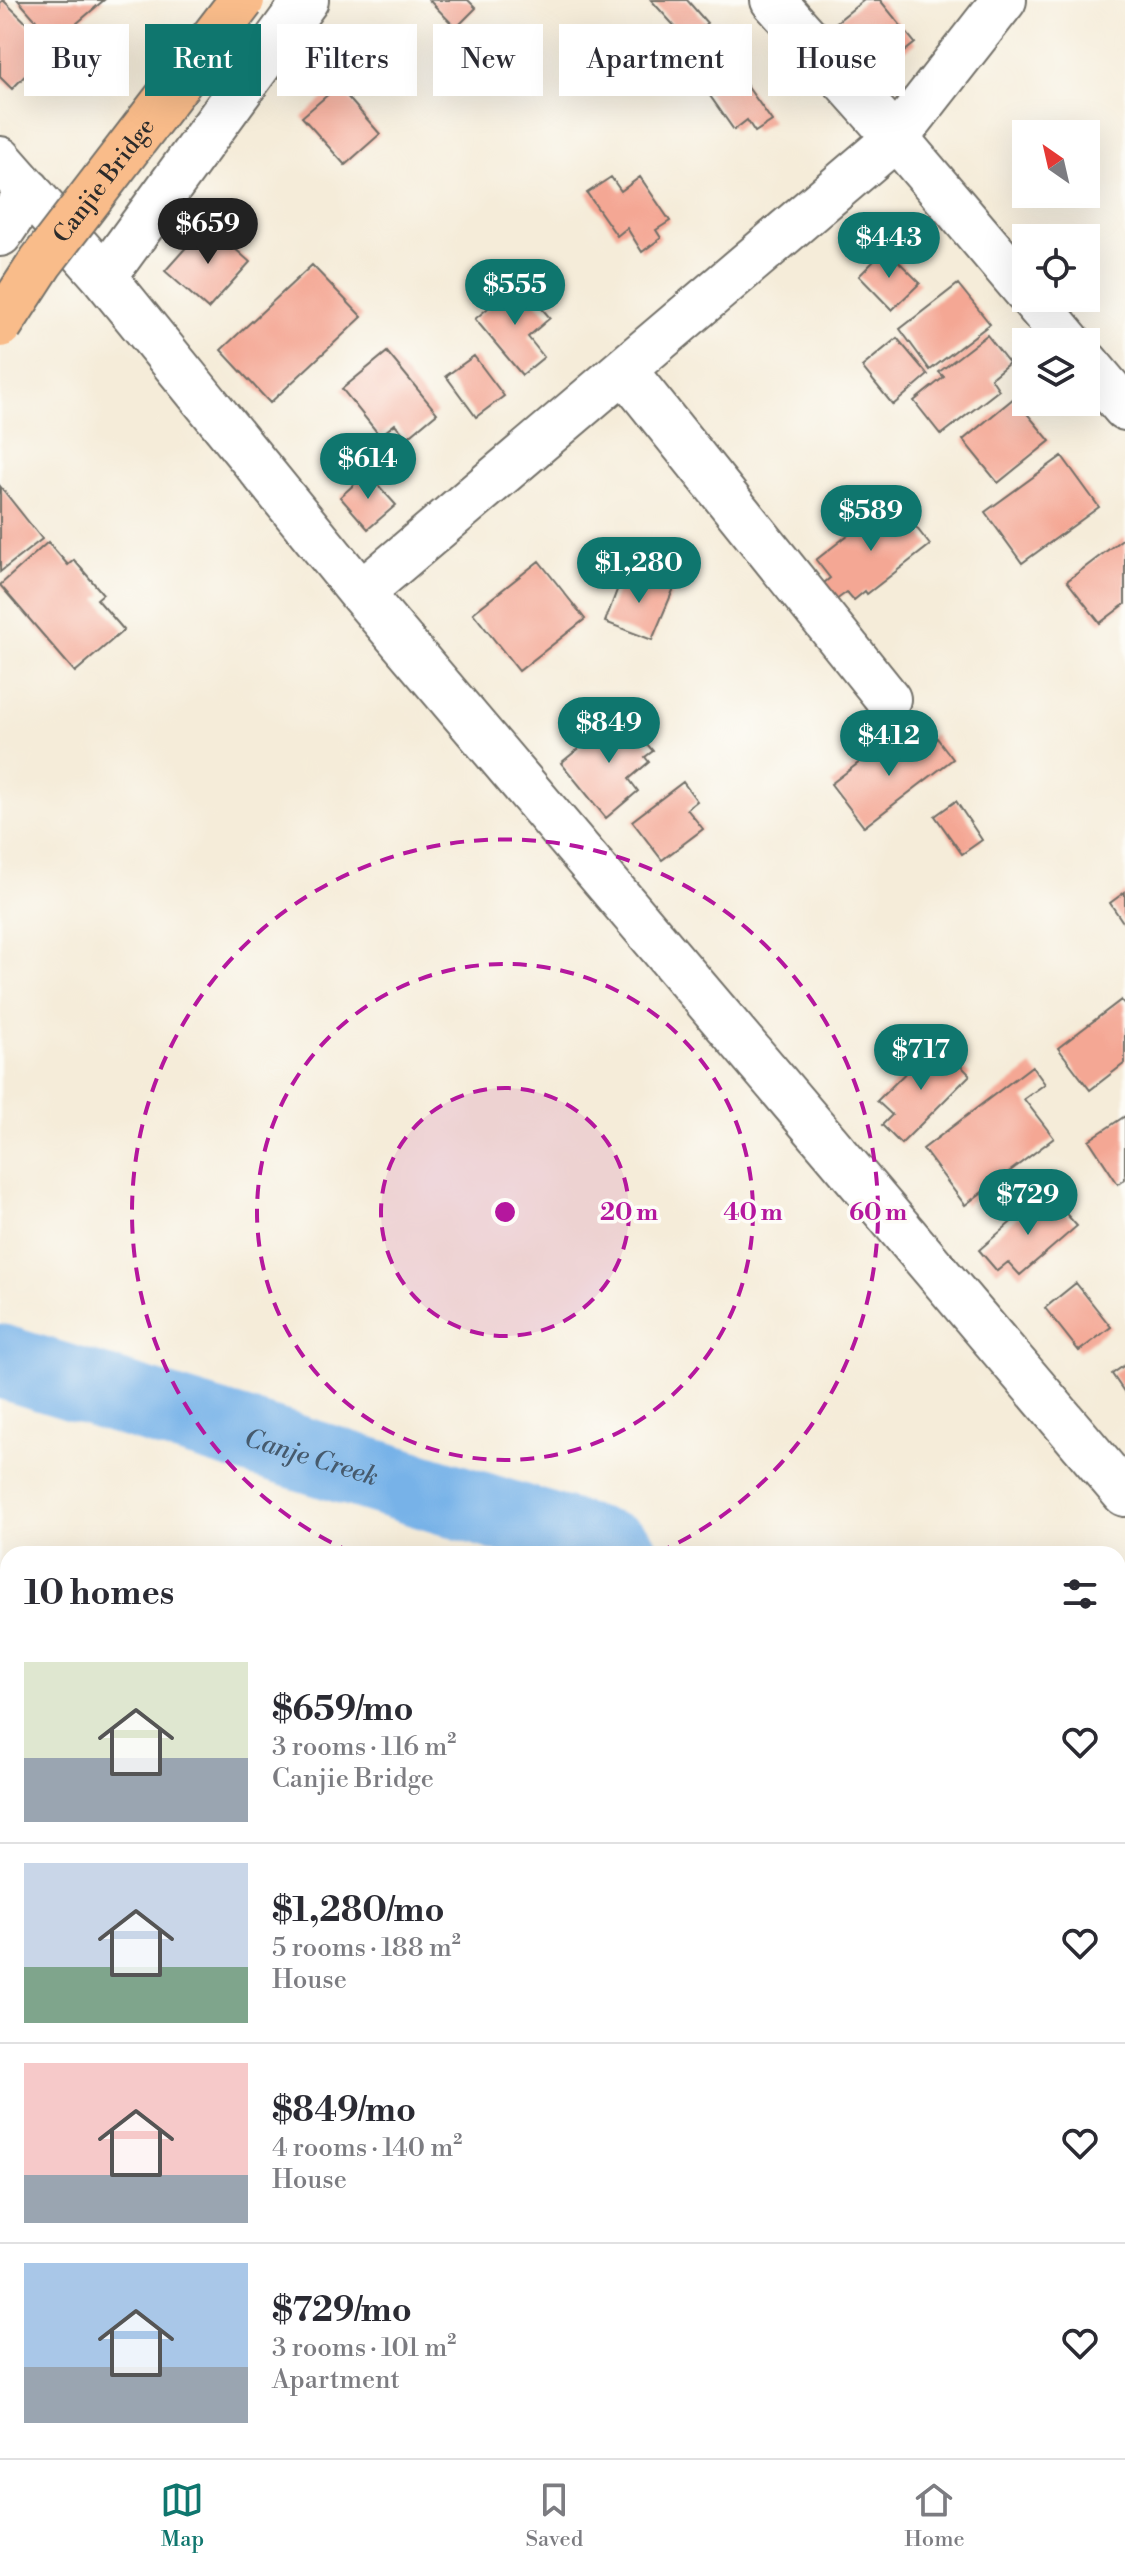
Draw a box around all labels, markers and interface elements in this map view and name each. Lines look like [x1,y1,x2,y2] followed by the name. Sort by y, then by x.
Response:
[24,24,129,96] chip: Buy
[145,24,261,96] chip: Rent
[277,24,417,96] chip: Filters
[433,24,543,96] chip: New
[559,24,752,96] chip: Apartment
[768,24,905,96] chip: House
[47,113,162,249] street label: Canjie Bridge
[1012,120,1100,208] north arrow
[1012,120,1100,416] map controls
[161,198,255,266] pin: $659
[176,208,240,240] text: $659
[842,212,936,280] pin: $443
[856,222,922,254] text: $443
[1012,224,1100,312] button: locate
[468,259,562,327] pin: $555
[483,269,547,301] text: $555
[1012,328,1100,416] button: layers
[321,433,415,501] pin: $614
[338,443,398,475] text: $614
[824,485,918,553] pin: $589
[839,495,903,527] text: $589
[574,537,704,605] pin: $1,280
[595,547,683,579] text: $1,280
[562,697,656,765] pin: $849
[576,707,642,739] text: $849
[842,710,936,778] pin: $412
[858,720,920,752] text: $412
[874,1024,968,1092] pin: $717
[892,1034,950,1066] text: $717
[981,1169,1075,1237] pin: $729
[997,1179,1060,1211] text: $729
[491,1198,519,1226] centre of rings
[600,1198,658,1228] text: 20 m
[723,1198,783,1228] text: 40 m
[849,1198,907,1228] text: 60 m
[240,1422,382,1493] water label: Canje Creek
[1058,1572,1102,1616] icon: filters
[24,1573,174,1615] text: 10 homes
[272,1689,414,1731] text: $659/mo
[88,1694,184,1790] icon: home
[1058,1720,1102,1764] icon: heart
[272,1731,456,1763] text: 3 rooms · 116 m²
[272,1763,434,1795] text: Canjie Bridge
[272,1890,444,1932] text: $1,280/mo
[88,1895,184,1991] icon: home
[1058,1921,1102,1965] icon: heart
[272,1932,461,1964] text: 5 rooms · 188 m²
[272,1964,347,1996] text: House
[272,2090,416,2132] text: $849/mo
[88,2095,184,2191] icon: home
[1058,2121,1102,2165] icon: heart
[272,2132,462,2164] text: 4 rooms · 140 m²
[272,2164,347,2196] text: House
[272,2290,412,2332] text: $729/mo
[88,2295,184,2391] icon: home
[1058,2321,1102,2365] icon: heart
[272,2332,456,2364] text: 3 rooms · 101 m²
[272,2364,400,2396] text: Apartment
[160,2478,204,2553] tab: Map
[525,2478,583,2553] tab: Saved
[904,2478,965,2553] tab: Home

